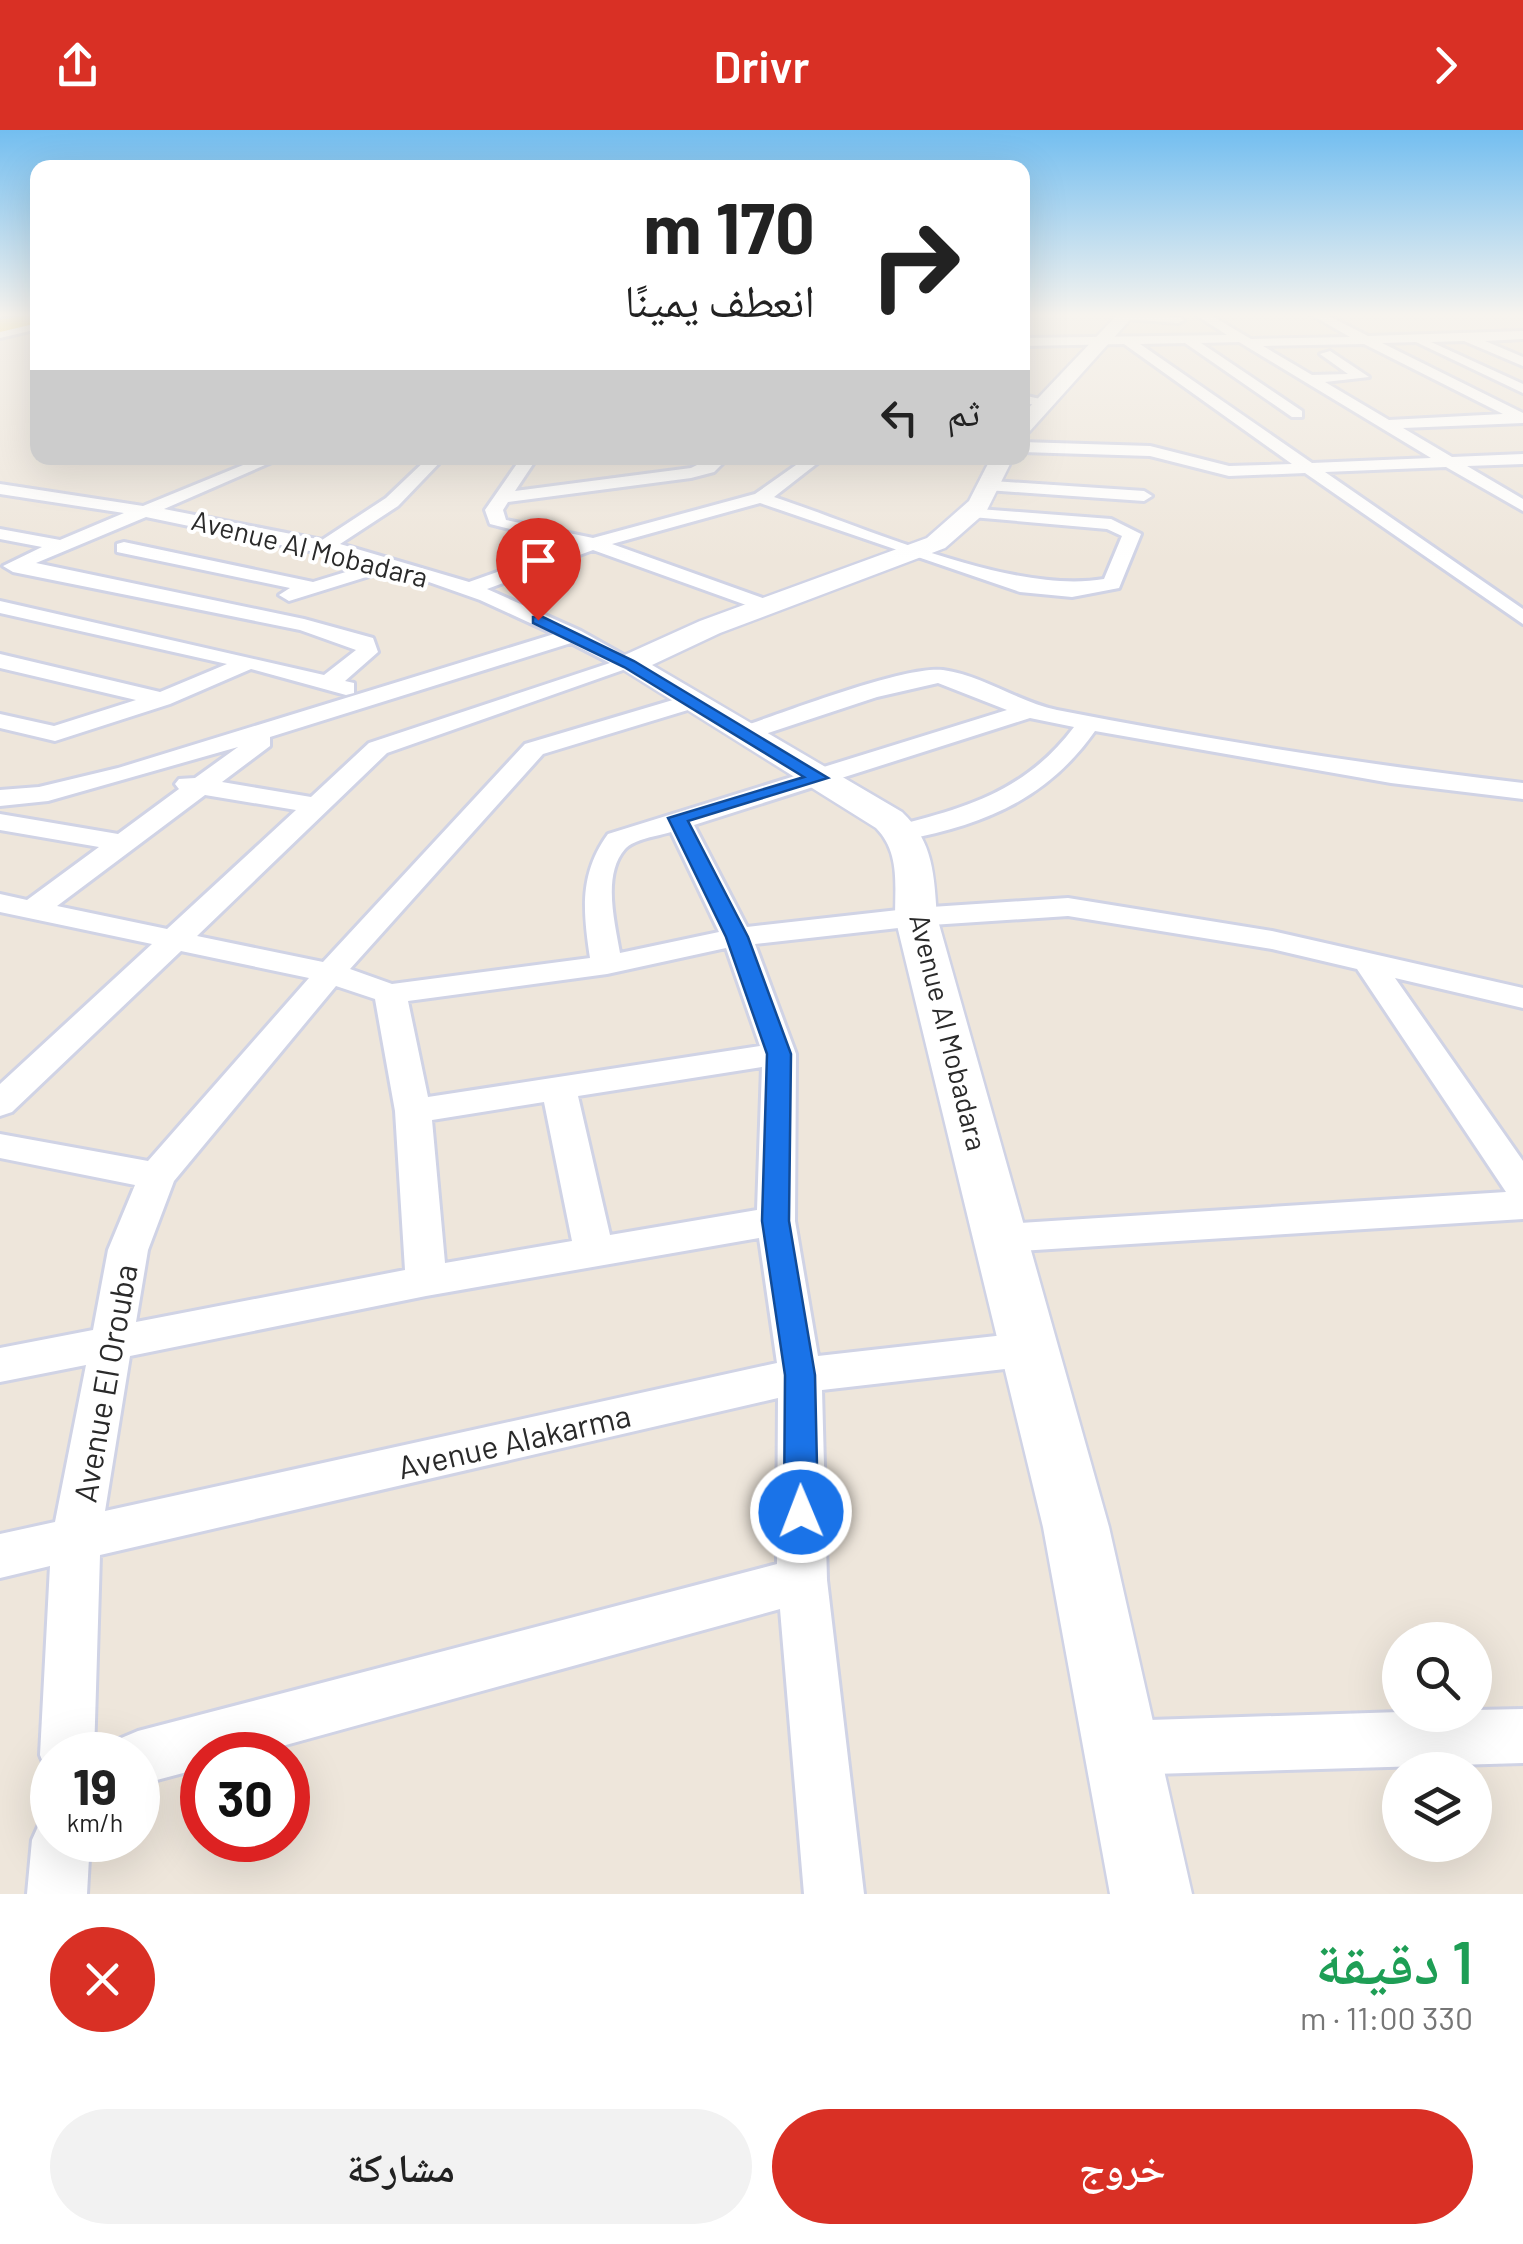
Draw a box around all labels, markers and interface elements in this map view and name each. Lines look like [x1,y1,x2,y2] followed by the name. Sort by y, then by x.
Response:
[50,38,105,93] icon: share
[714,38,809,92] text: Drivr
[1418,38,1473,93] icon: forward
[643,184,815,268] text: 170 m
[850,200,980,330] icon: right
[624,272,815,326] text: انعطف يمينًا
[947,388,980,434] text: ثم
[872,390,927,445] icon: left
[188,502,432,594] street label: Avenue Al Mobadara
[496,518,581,621] pin
[511,533,566,588] icon: arrive
[903,910,995,1154] street label: Avenue Al Mobadara
[64,1261,144,1505] street label: Avenue El Orouba
[394,1395,634,1485] street label: Avenue Alakarma
[749,1460,853,1564] position arrow
[1382,1622,1492,1862] map controls
[1382,1622,1492,1732] button: search
[180,1732,310,1862] speed limit sign: 30
[1382,1752,1492,1862] button: layers
[73,1755,117,1815] text: 19
[67,1807,123,1837] text: km/h
[1315,1924,1473,1996] text: 1 دقيقة
[50,1927,155,2032] button: close
[1300,1998,1473,2036] text: 330 m · 11:00
[50,2109,752,2224] button: مشاركة
[772,2109,1473,2224] button: خروج

